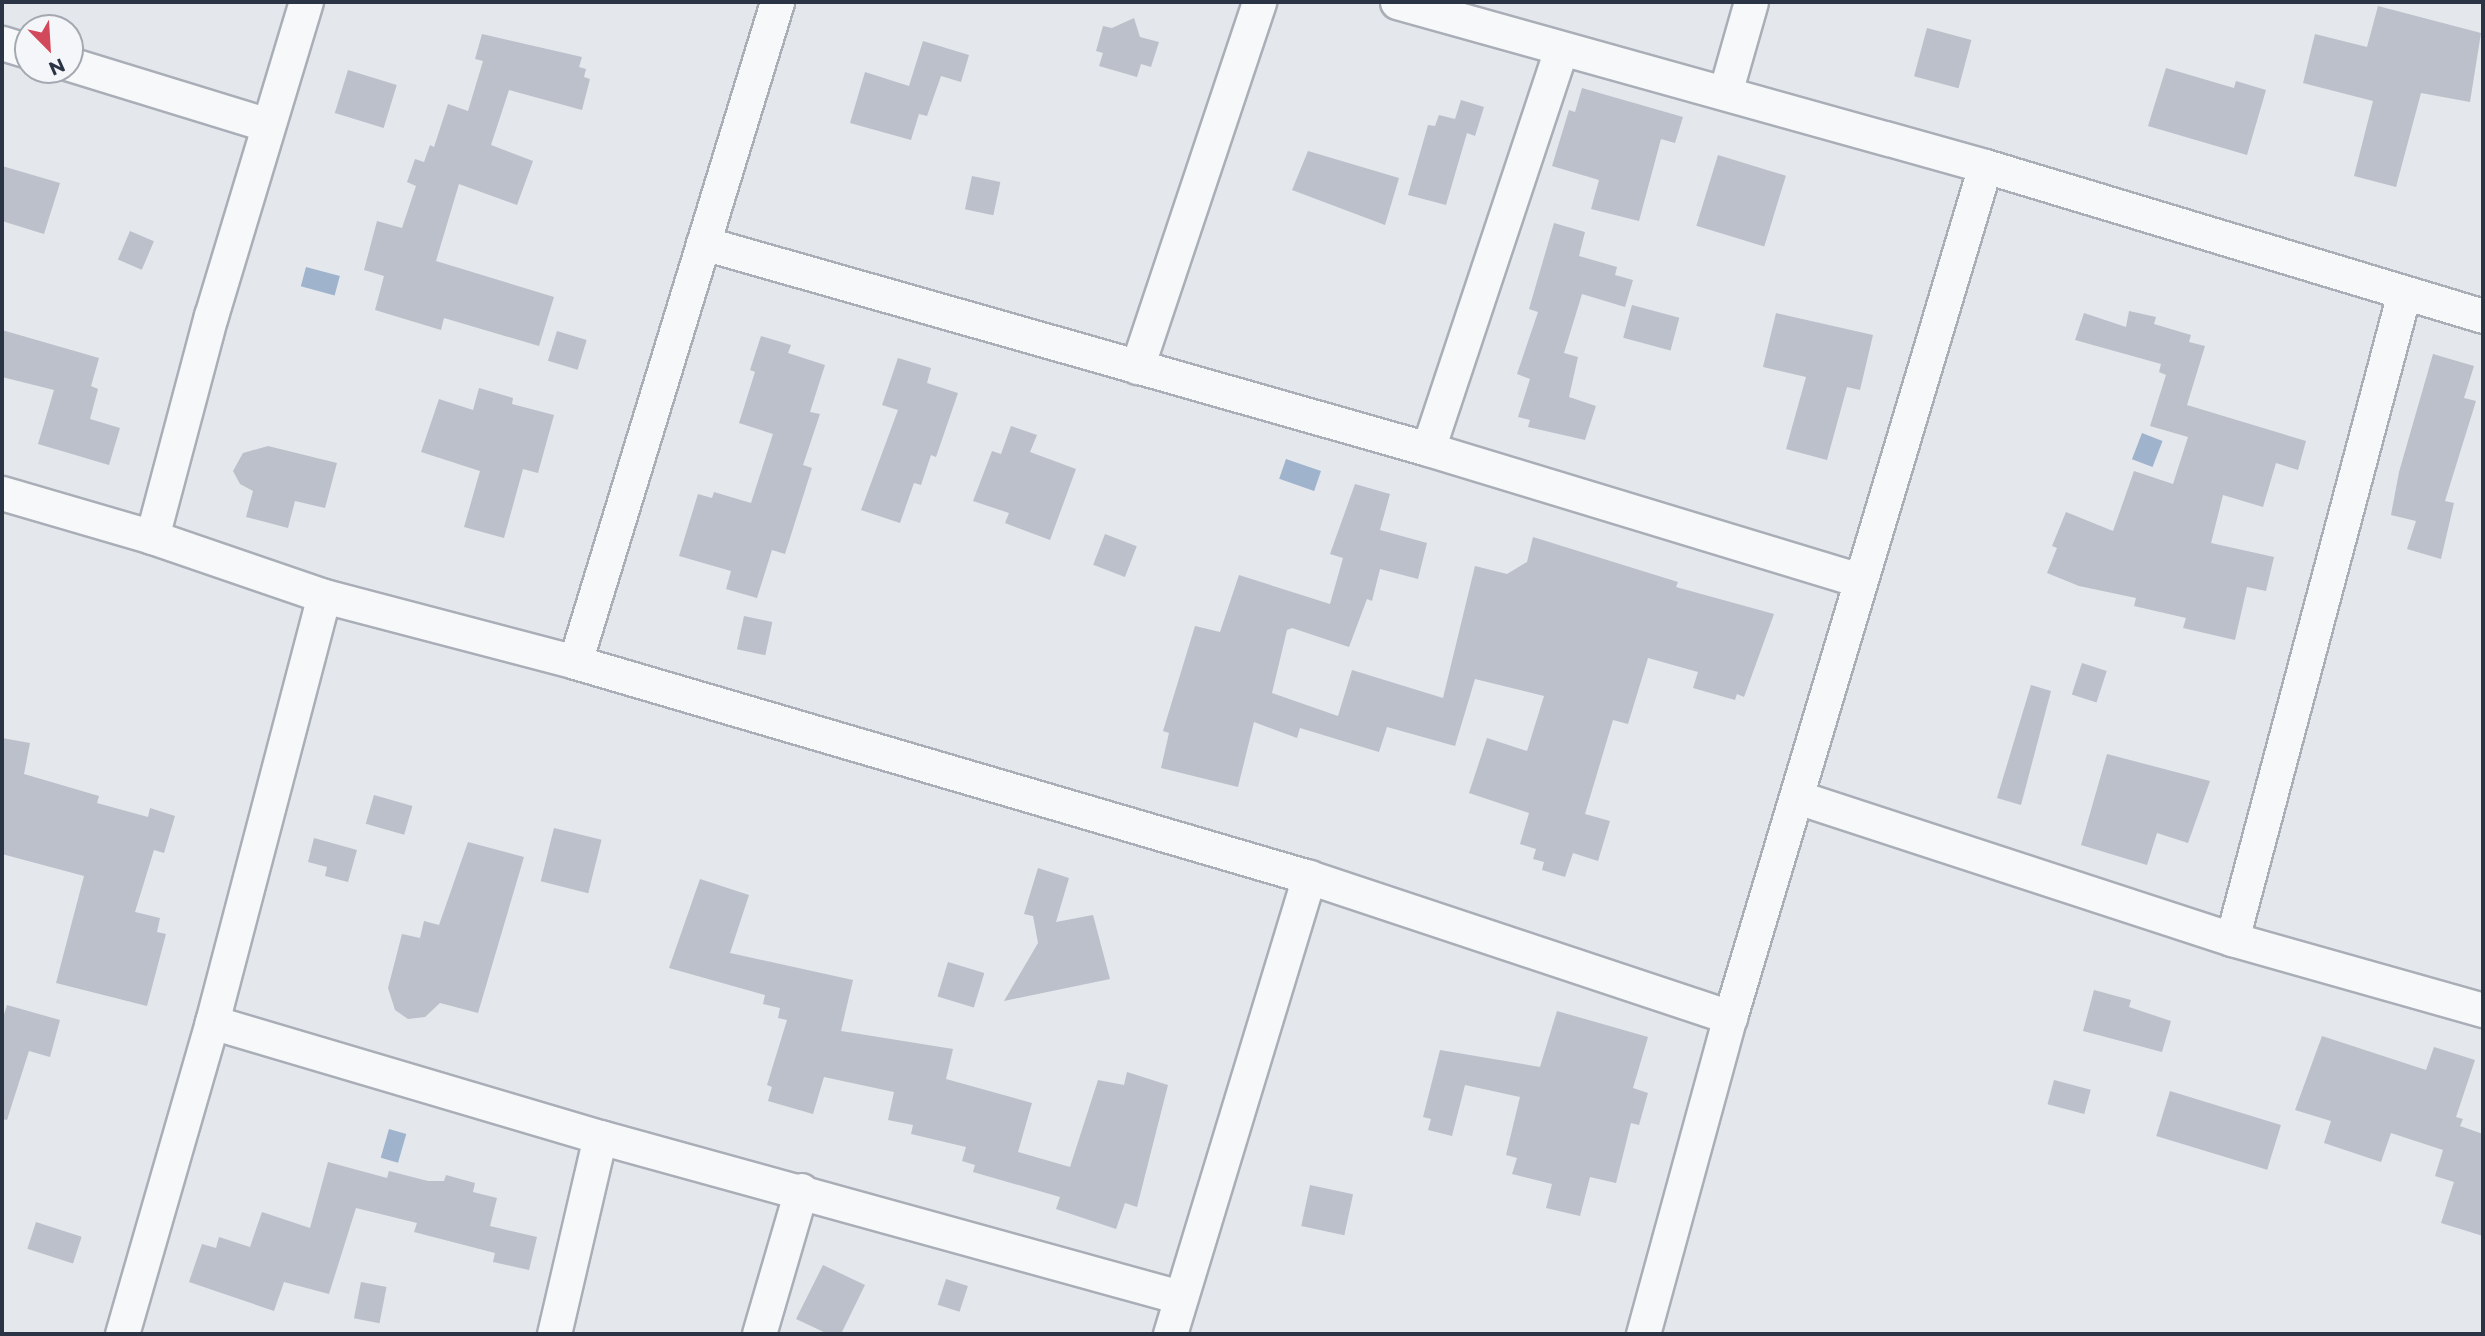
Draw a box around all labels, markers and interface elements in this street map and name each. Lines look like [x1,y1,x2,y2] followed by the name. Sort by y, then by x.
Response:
[14,14,84,84] north arrow
[45,53,69,80] text: N

